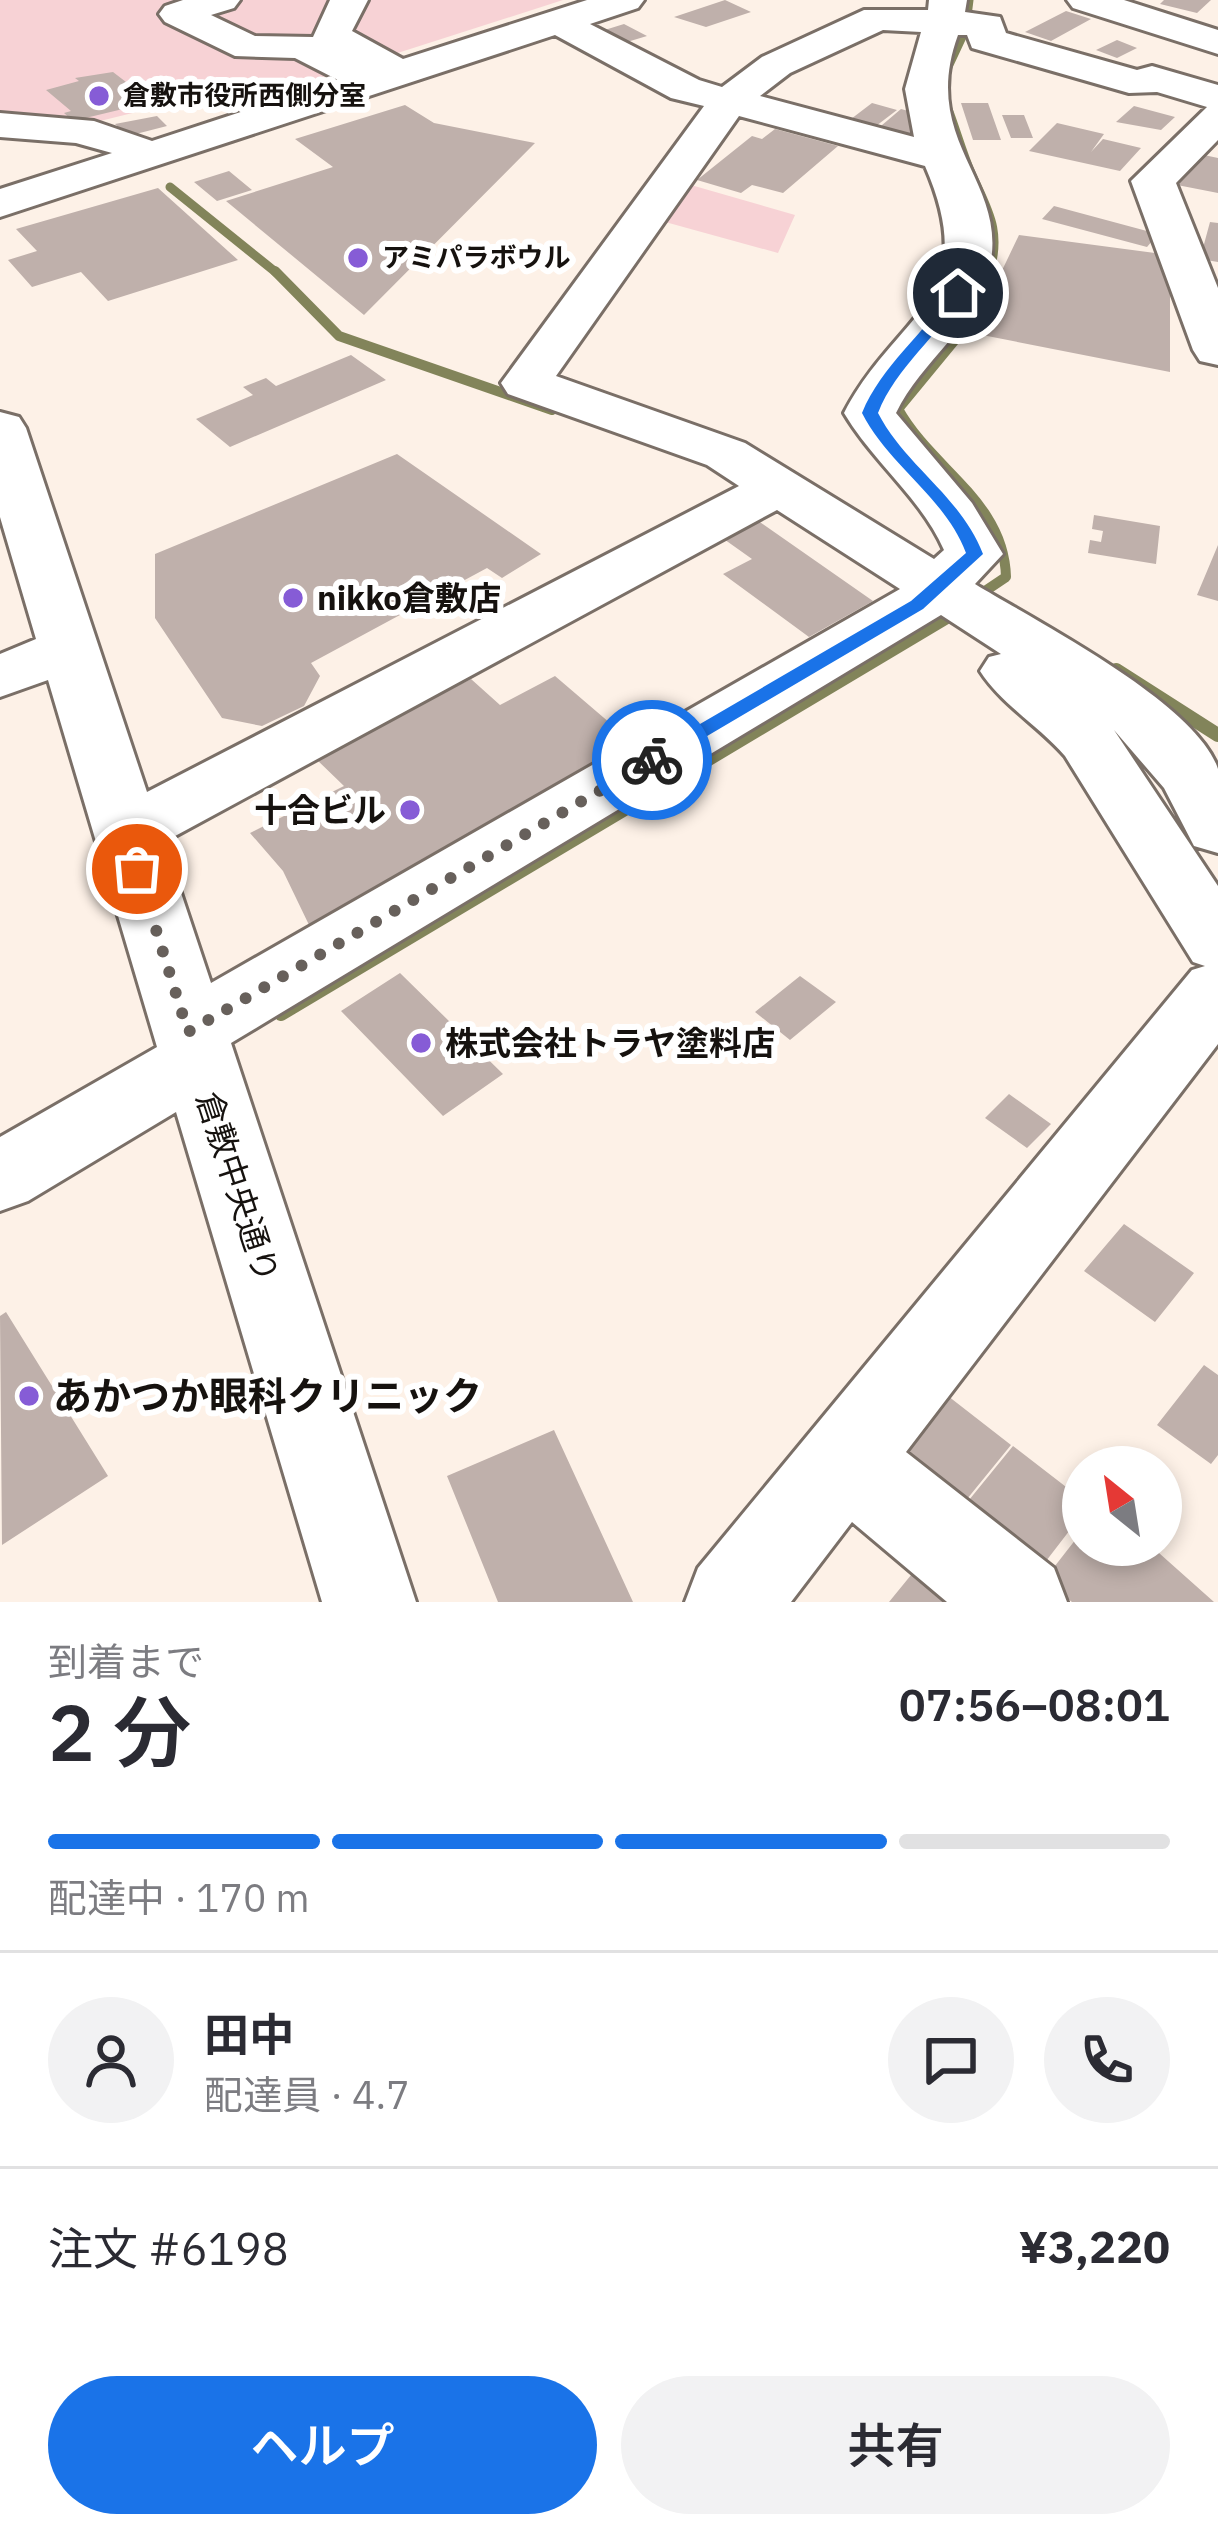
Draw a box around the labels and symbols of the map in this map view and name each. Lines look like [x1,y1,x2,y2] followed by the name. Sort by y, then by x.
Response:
[123,77,366,112] place label: 倉敷市役所西側分室
[86,83,112,109] marker: 倉敷市役所西側分室
[382,239,570,274] place label: アミパラボウル
[907,242,1009,344] pin
[345,245,371,271] marker: アミパラボウル
[317,576,501,619] place label: nikko倉敷店
[280,585,306,611] marker: nikko倉敷店
[592,700,712,820] courier
[254,788,386,831] place label: 十合ビル
[397,797,423,823] marker: 十合ビル
[86,818,188,920] pin
[445,1021,775,1064] place label: 株式会社トラヤ塗料店
[408,1030,434,1056] marker: 株式会社トラヤ塗料店
[187,1086,290,1288] street label: 倉敷中央通り
[53,1370,482,1421] place label: あかつか眼科クリニック
[16,1383,42,1409] marker: あかつか眼科クリニック
[1062,1446,1182,1566] north arrow

